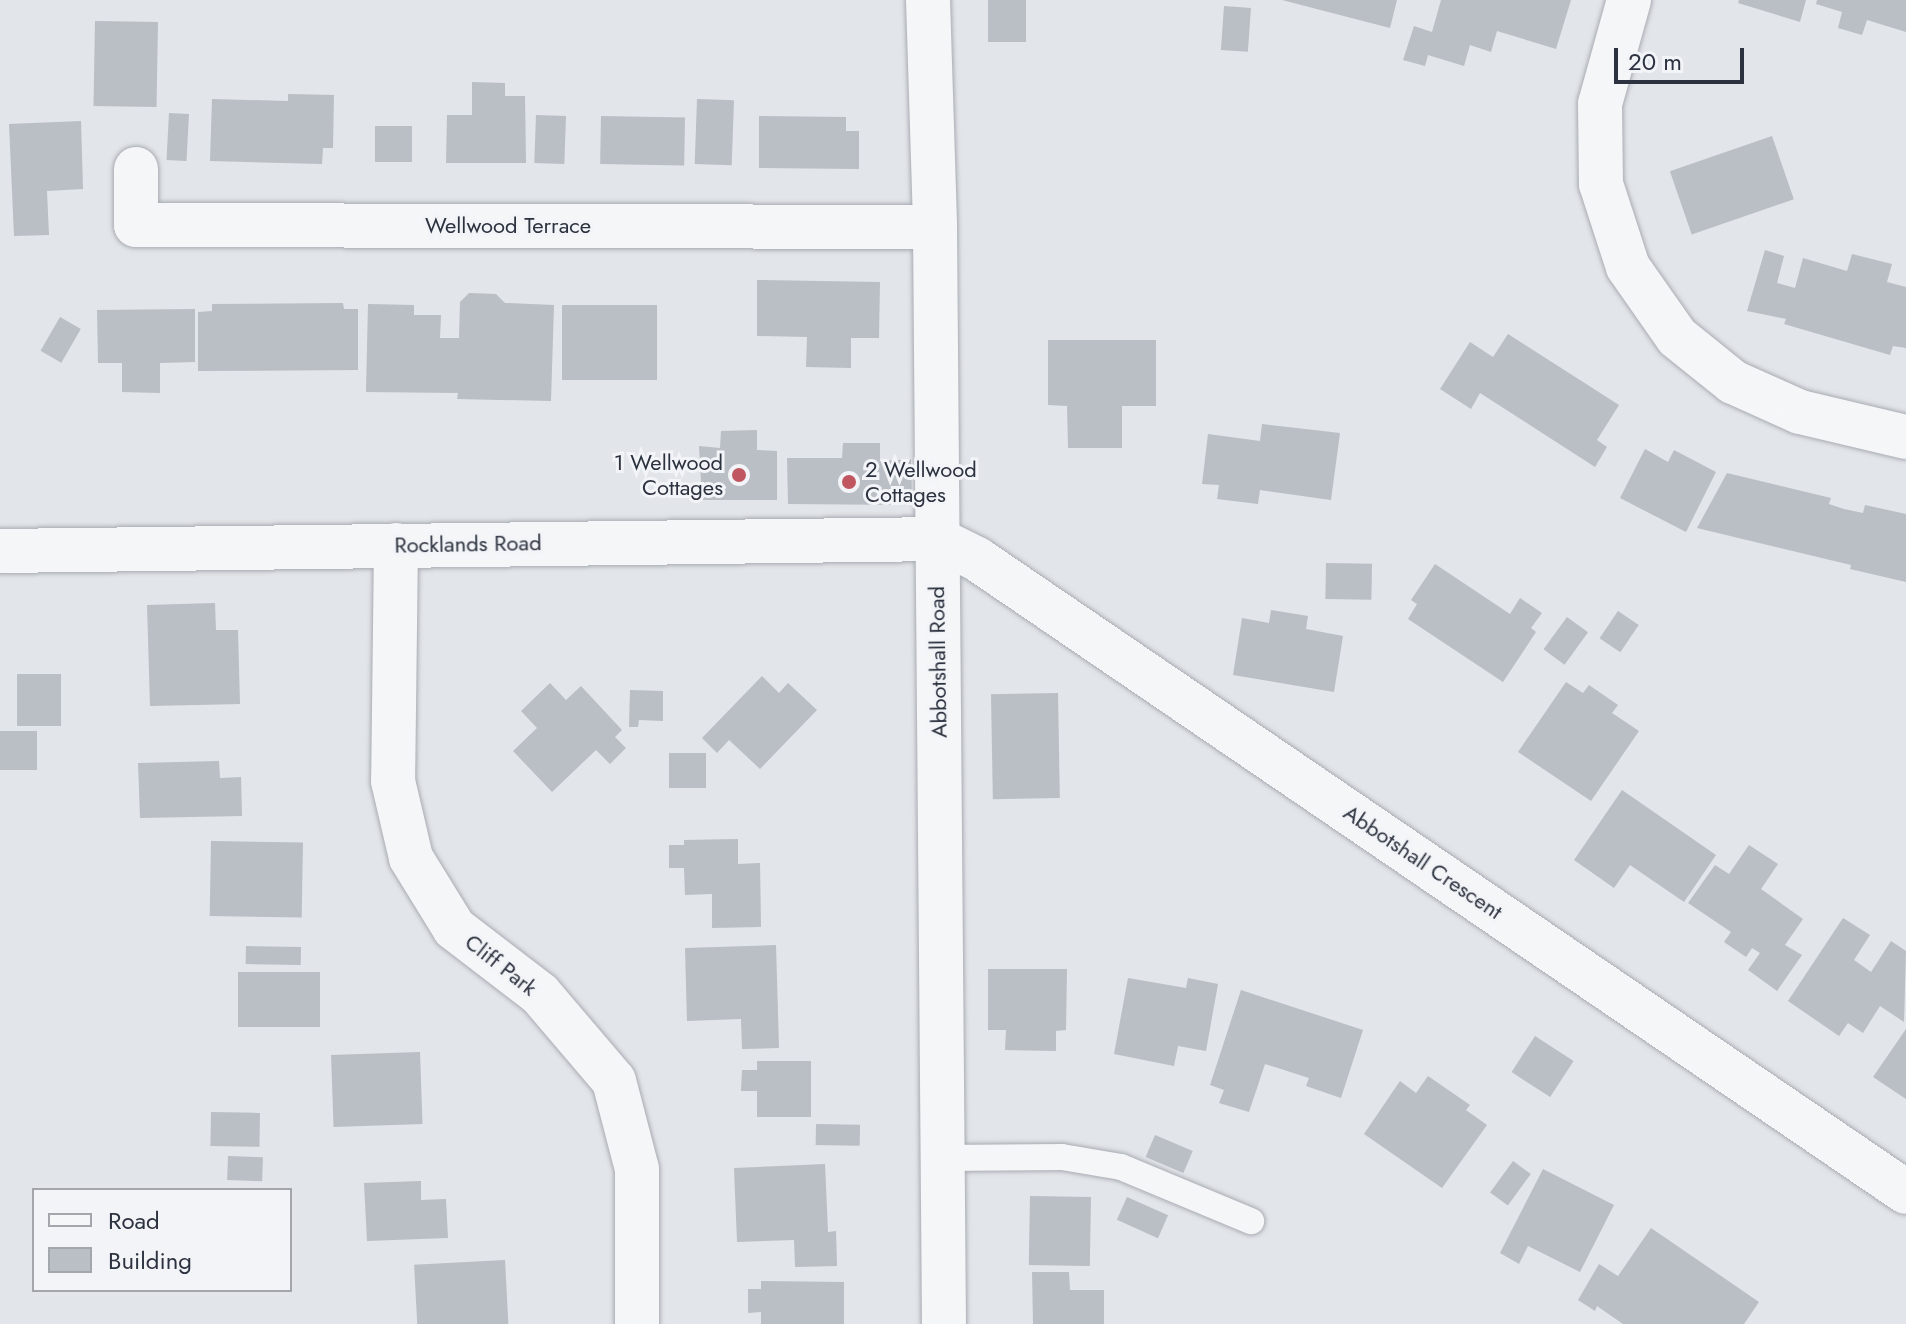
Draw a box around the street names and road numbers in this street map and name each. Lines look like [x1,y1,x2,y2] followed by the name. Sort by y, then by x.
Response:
[425,213,591,239] street label: Wellwood Terrace
[394,530,542,558] street label: Rocklands Road
[923,586,953,738] street label: Abbotshall Road
[1339,799,1507,925] street label: Abbotshall Crescent
[460,929,542,1001] street label: Cliff Park

